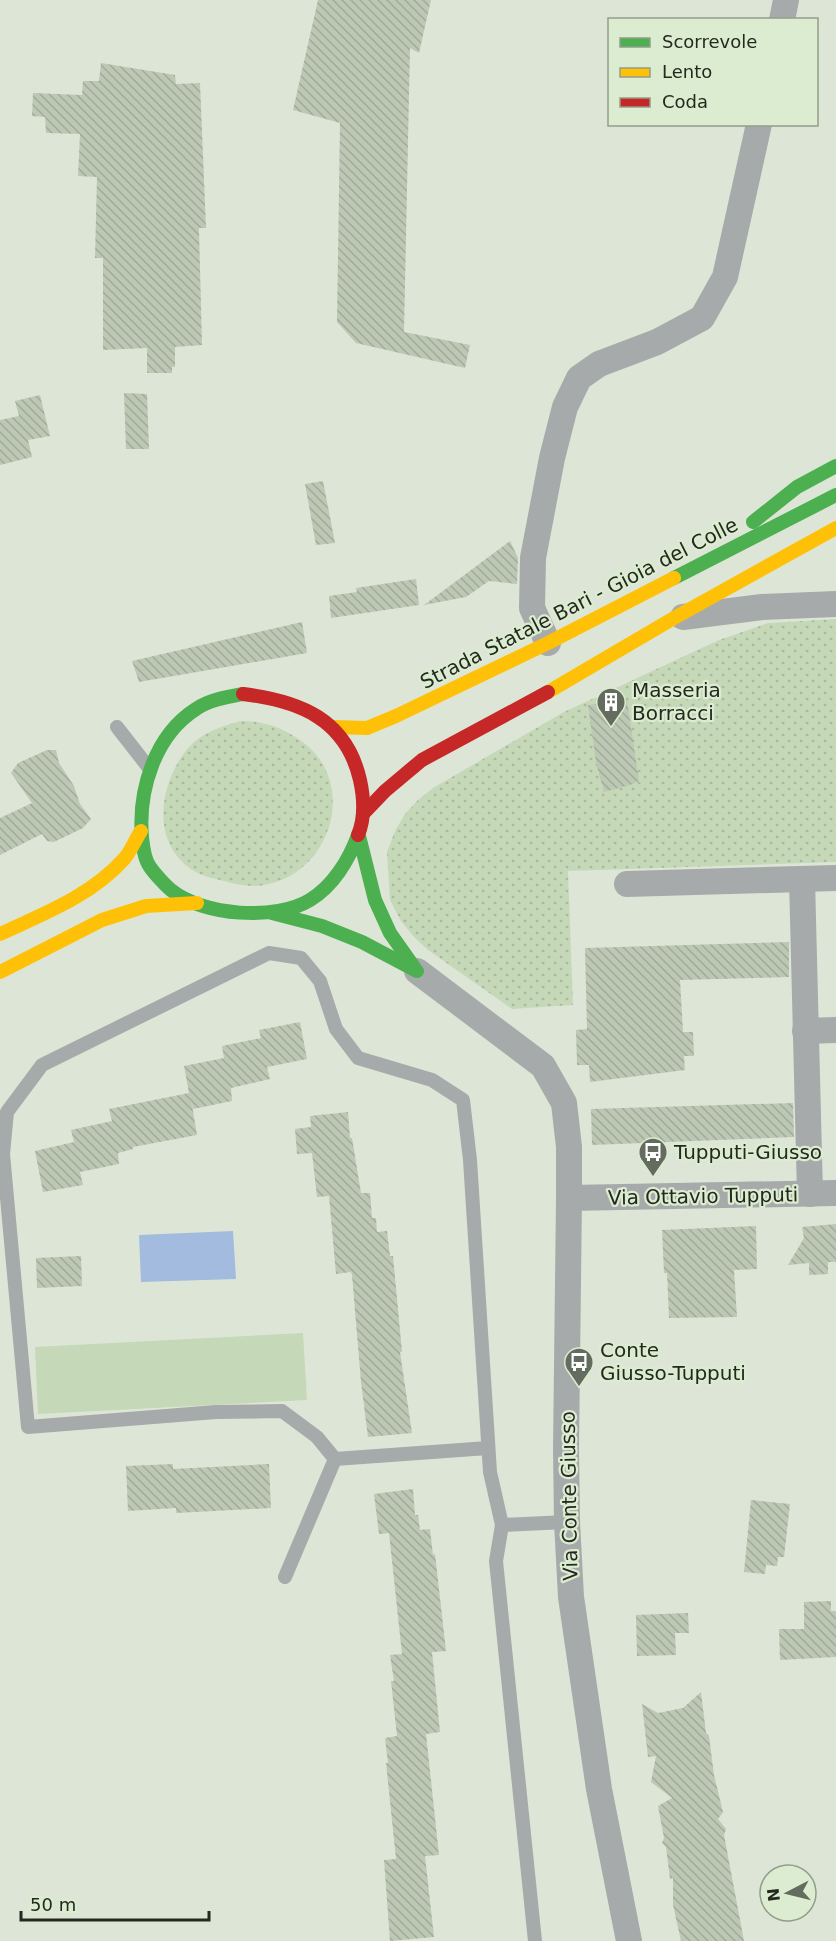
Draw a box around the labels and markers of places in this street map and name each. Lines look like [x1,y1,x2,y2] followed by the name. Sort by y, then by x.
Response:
[632,678,721,725] place label: Masseria Borracci
[595,686,627,728] building icon: Masseria Borracci
[637,1136,669,1178] bus stop icon: Tupputi-Giusso
[673,1140,822,1164] place label: Tupputi-Giusso
[600,1338,746,1385] place label: Conte Giusso-Tupputi
[563,1346,595,1388] bus stop icon: Conte Giusso-Tupputi

